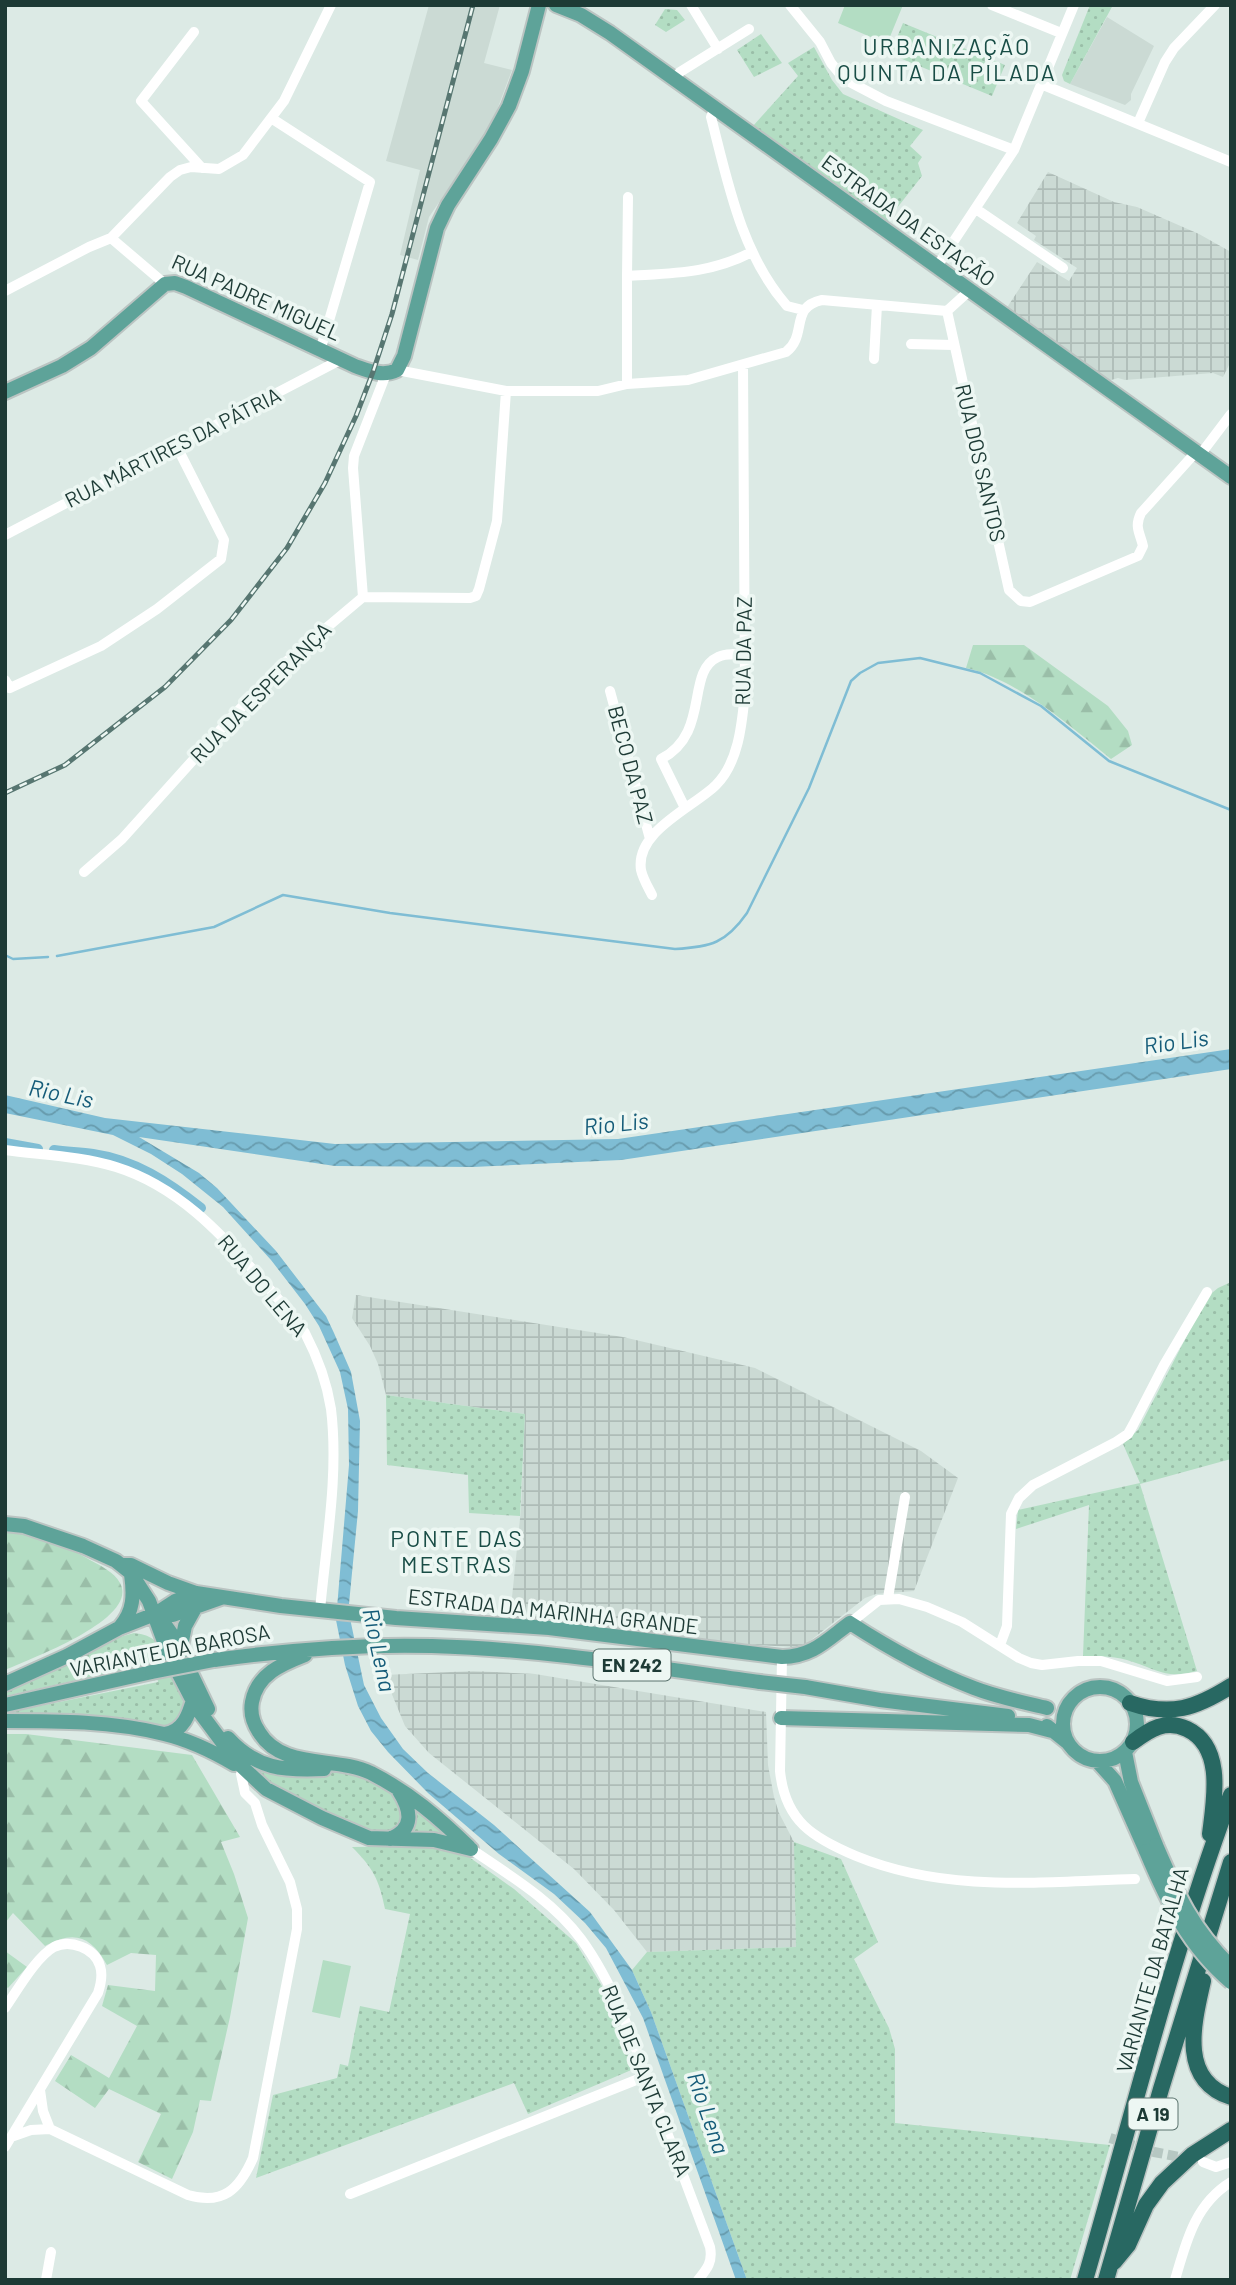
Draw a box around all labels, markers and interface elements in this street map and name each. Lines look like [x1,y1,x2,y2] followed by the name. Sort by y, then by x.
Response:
[837,32,1057,86] district label: URBANIZAÇÃO QUINTA DA PILADA
[817,149,1000,291] street label: ESTRADA DA ESTAÇÃO
[168,248,345,345] street label: RUA PADRE MIGUEL
[60,381,285,512] street label: RUA MÁRTIRES DA PÁTRIA
[951,381,1012,544] street label: RUA DOS SANTOS
[729,596,756,706] street label: RUA DA PAZ
[184,616,336,768] street label: RUA DA ESPERANÇA
[604,702,659,827] street label: BECO DA PAZ
[1142,1023,1210,1059] water label: Rio Lis
[26,1073,96,1114] water label: Rio Lis
[582,1106,650,1140] water label: Rio Lis
[213,1229,313,1341] street label: RUA DO LENA
[390,1524,524,1578] district label: PONTE DAS MESTRAS
[407,1583,699,1638] street label: ESTRADA DA MARINHA GRANDE
[357,1605,402,1694] water label: Rio Lena
[68,1618,272,1681] street label: VARIANTE DA BAROSA
[594,1650,670,1680] road number: EN 242
[1110,1864,1193,2075] street label: VARIANTE DA BATALHA
[597,1981,697,2180] street label: RUA DE SANTA CLARA
[682,2068,736,2157] water label: Rio Lena
[1128,2098,1178,2130] road number: A 19

